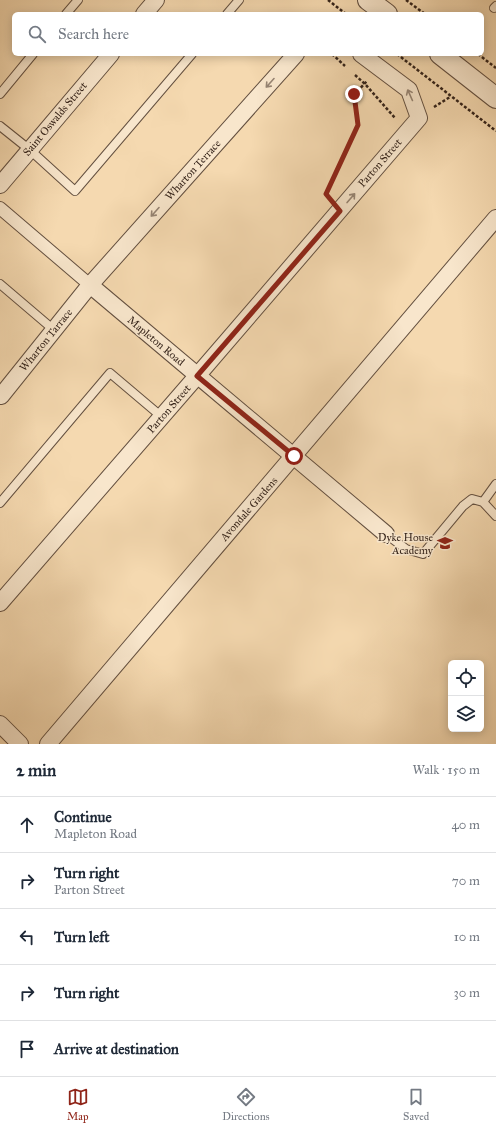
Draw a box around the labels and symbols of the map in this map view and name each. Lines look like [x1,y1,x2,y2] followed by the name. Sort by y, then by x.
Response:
[265,78,274,88] one-way arrow
[20,79,90,159] street label: Saint Oswalds Street
[345,85,363,103] route end
[406,89,414,101] one-way arrow
[355,136,405,190] street label: Parton Street
[163,137,224,203] street label: Wharton Terrace
[346,193,355,203] one-way arrow
[151,206,160,217] one-way arrow
[17,306,76,374] street label: Wharton Tarrace
[125,313,187,369] street label: Mapleton Road
[144,382,194,436] street label: Parton Street
[285,447,303,465] route start
[217,474,280,544] street label: Avondale Gardens
[378,531,434,557] place label: Dyke House Academy
[436,534,454,552] school or university icon: Dyke House Academy

